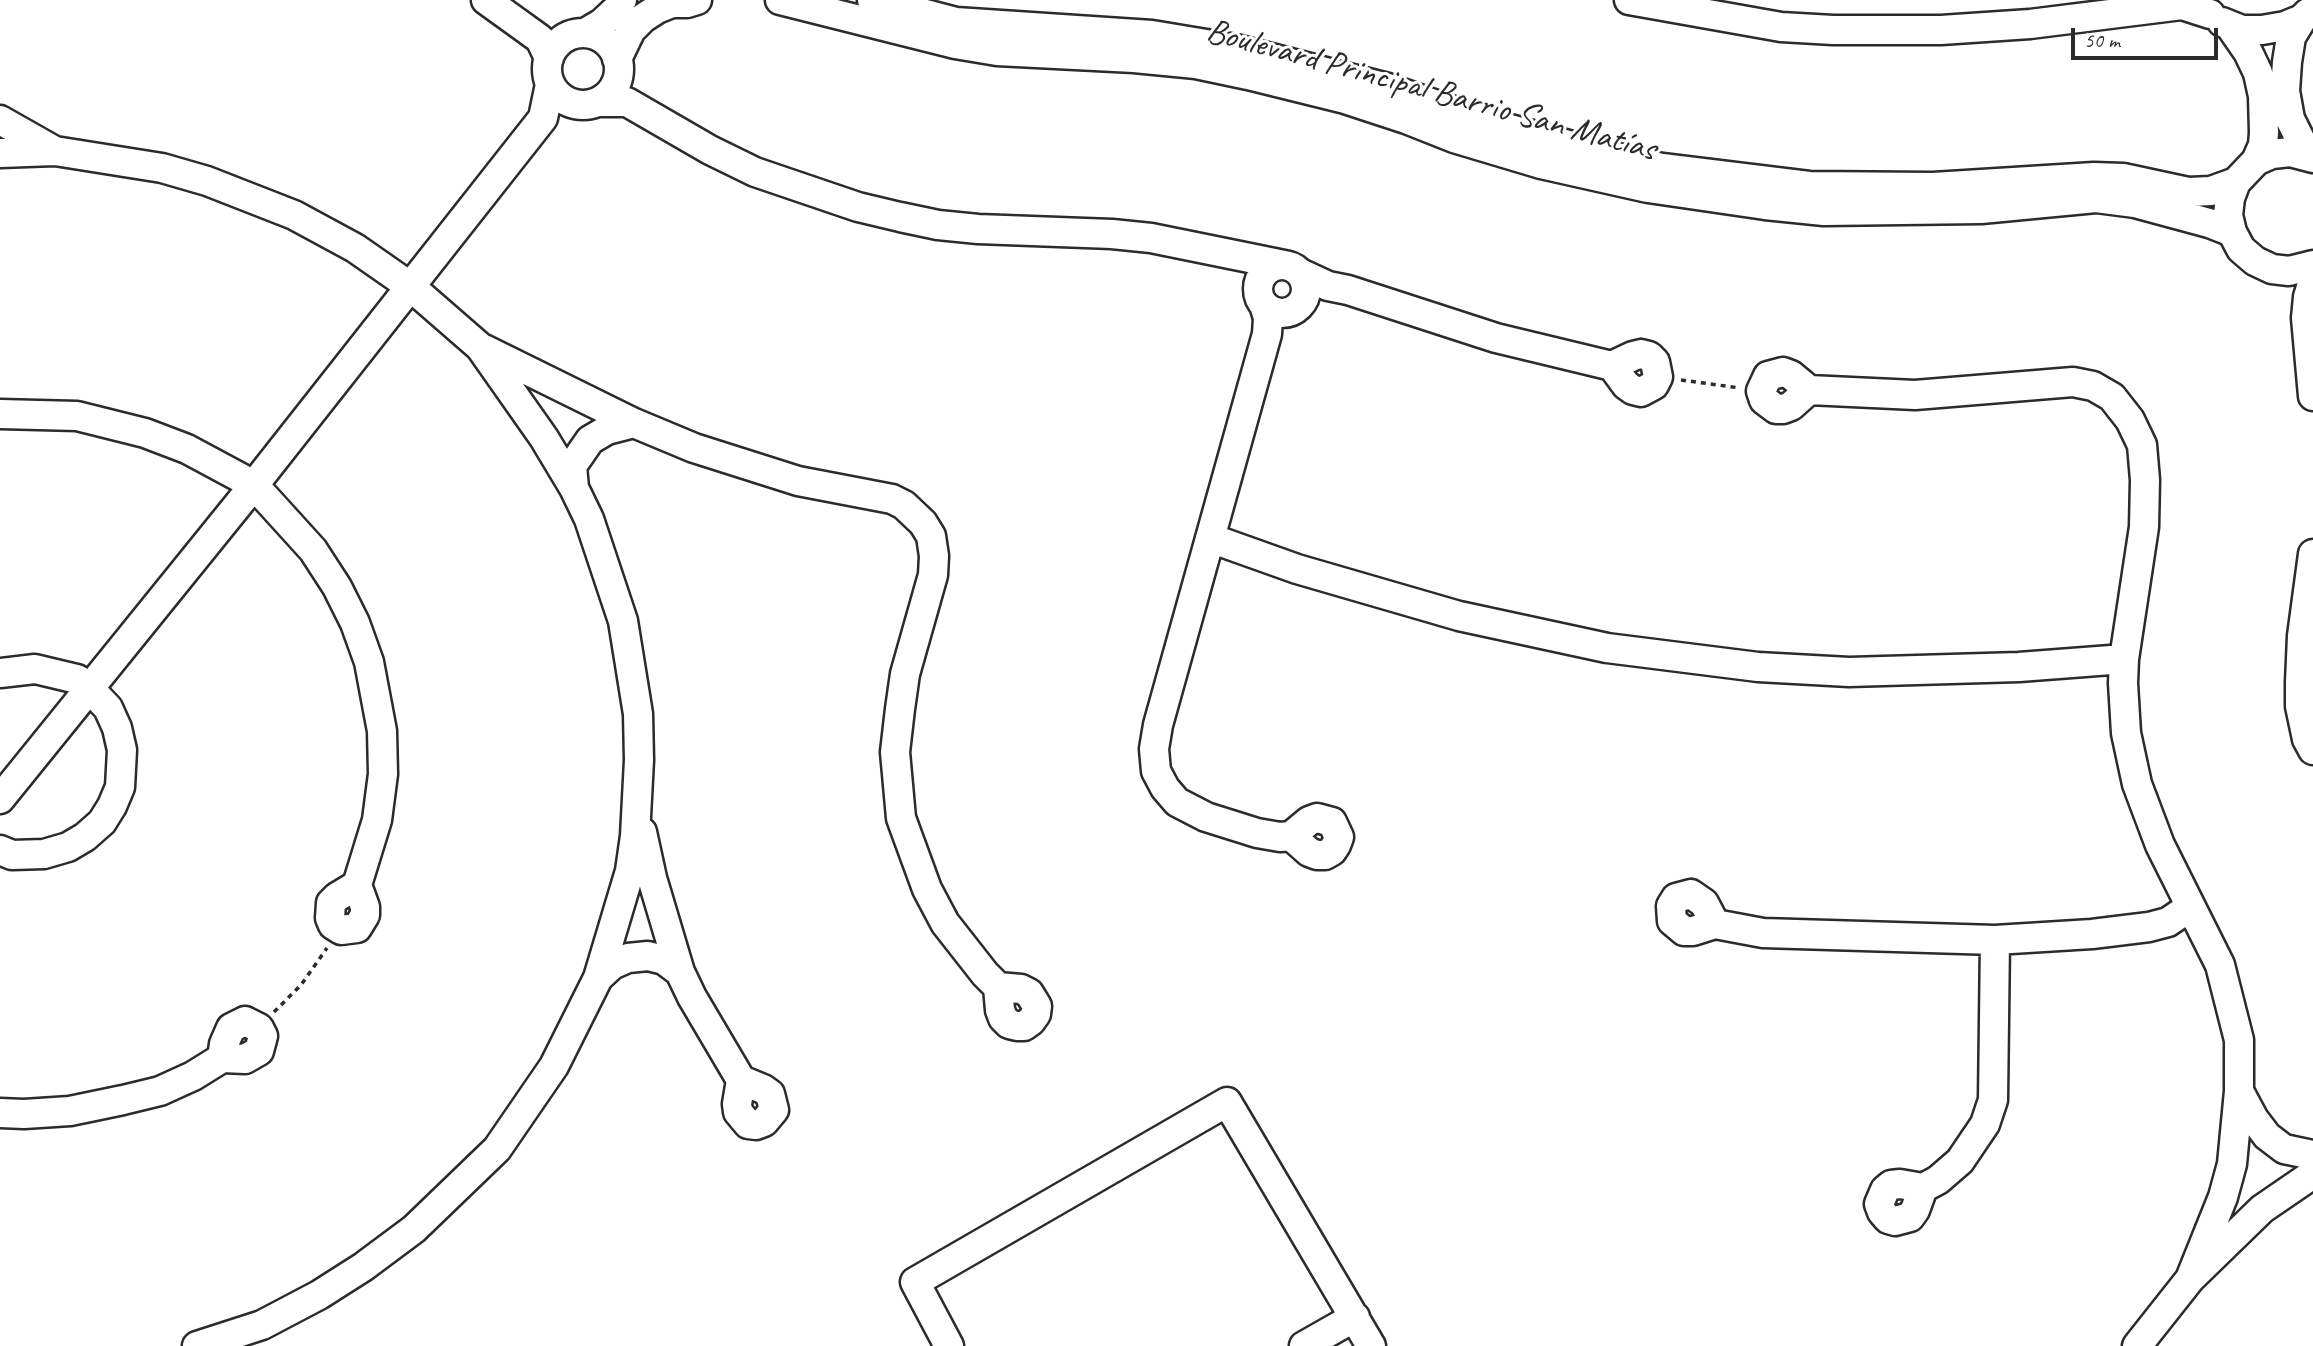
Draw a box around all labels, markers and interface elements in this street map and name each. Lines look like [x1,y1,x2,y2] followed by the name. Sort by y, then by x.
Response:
[1202,11,1660,171] street label: Boulevard Principal Barrio San Matías
[2075,14,2222,58] scale bar
[2084,27,2120,53] text: 50 m

